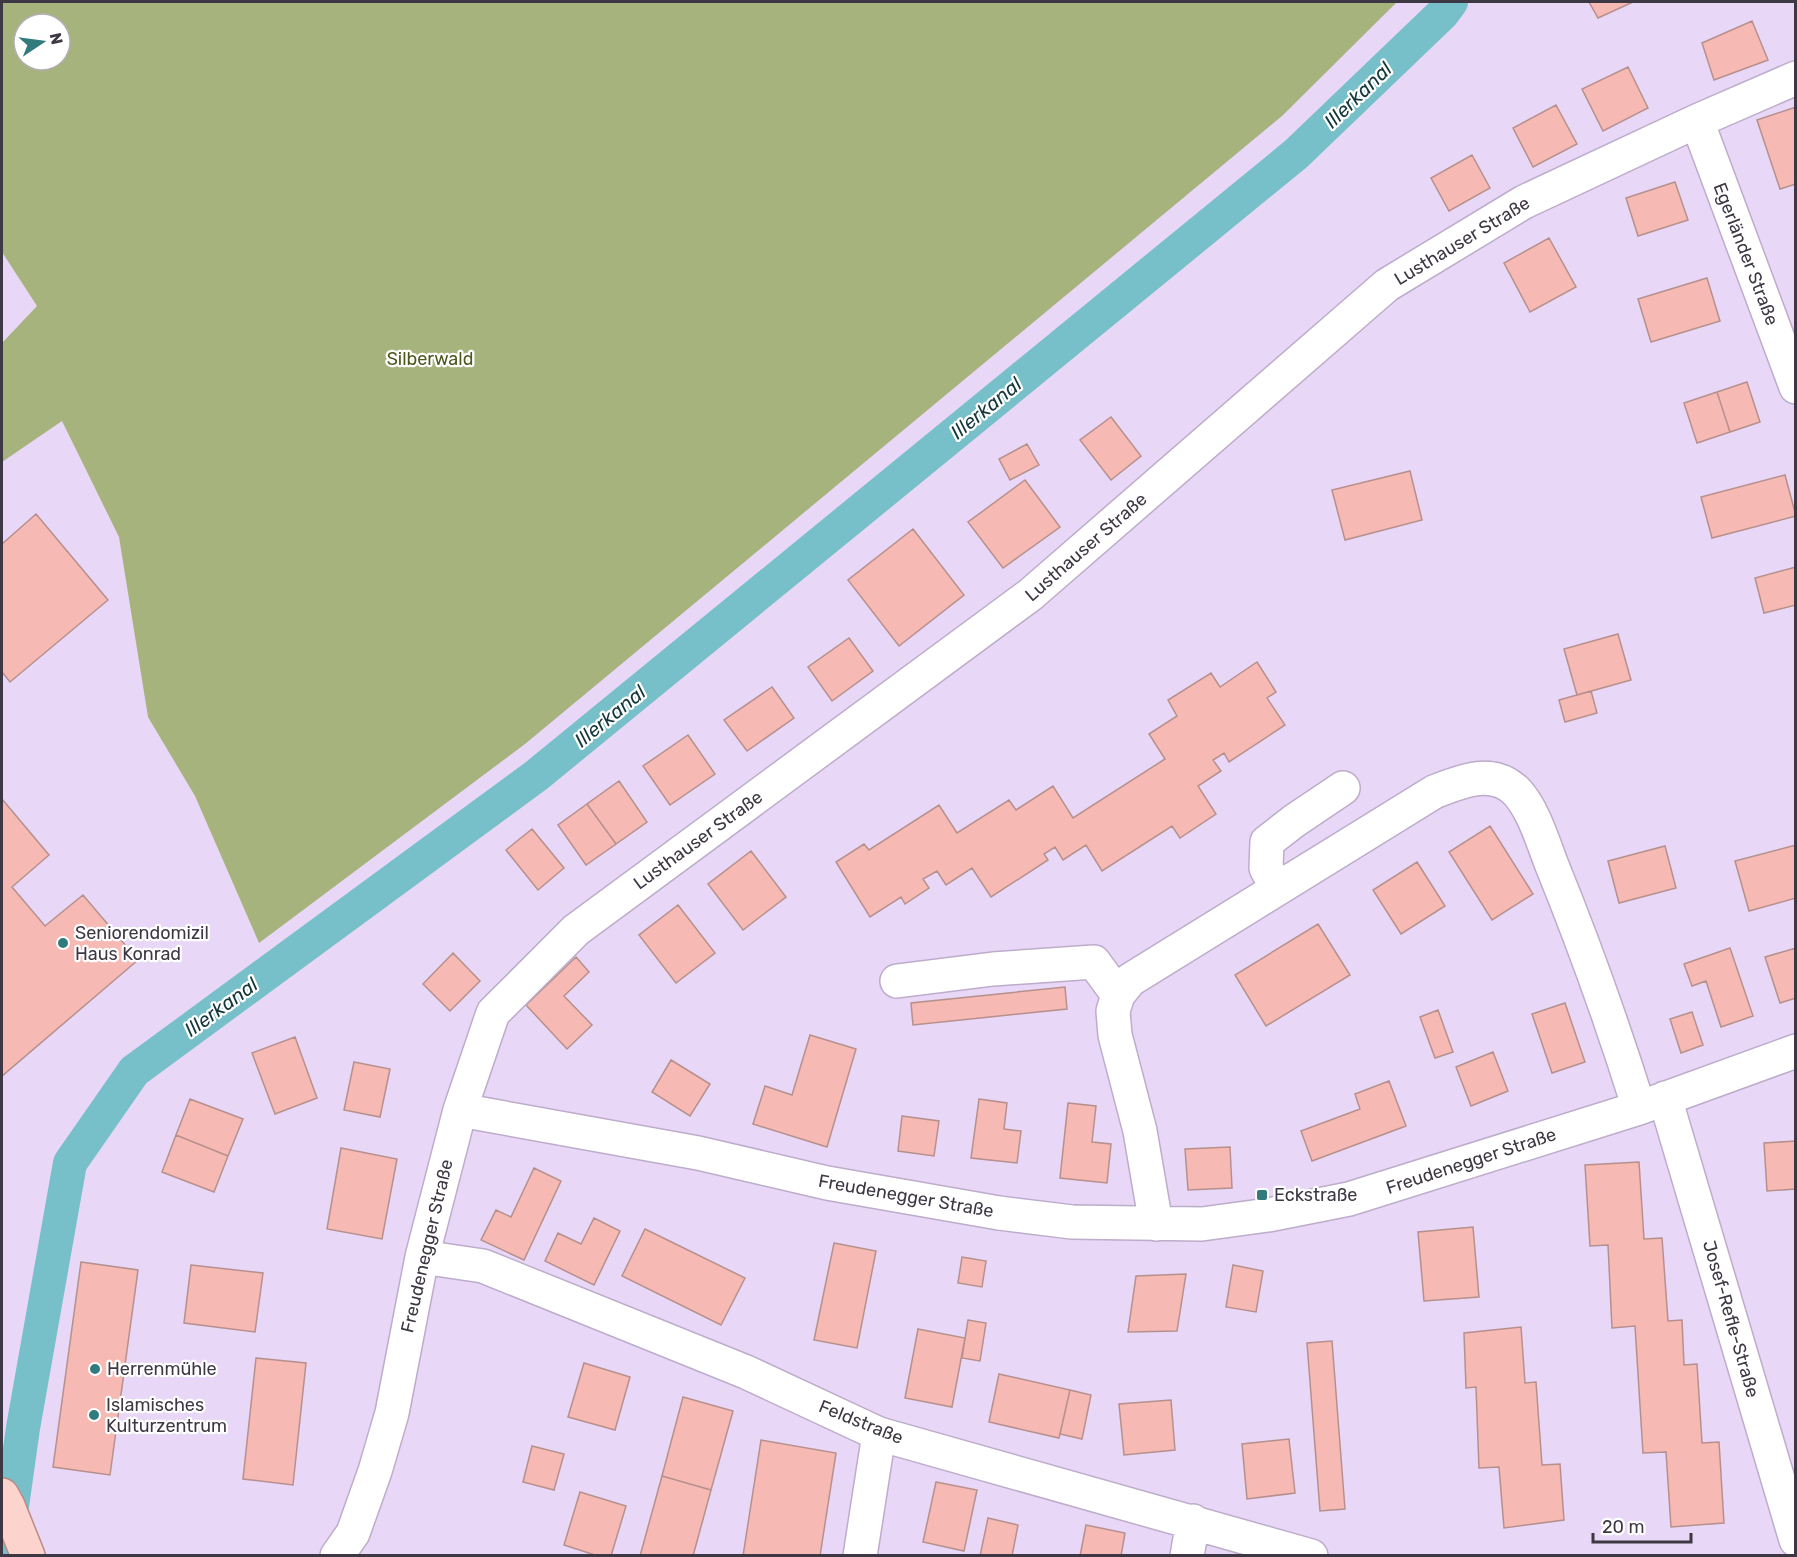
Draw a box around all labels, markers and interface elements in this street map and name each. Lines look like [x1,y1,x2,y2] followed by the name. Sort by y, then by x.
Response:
[12,12,72,72] north arrow
[46,31,67,46] text: N
[1319,56,1398,133] water label: Illerkanal
[1709,180,1783,328] street label: Egerländer Straße
[1390,192,1534,290] street label: Lusthauser Straße
[387,348,473,370] park label: Silberwald
[945,371,1027,444] water label: Illerkanal
[1021,488,1151,606] street label: Lusthauser Straße
[569,679,651,752] water label: Illerkanal
[629,786,767,894] street label: Lusthauser Straße
[75,922,209,965] place label: Seniorendomizil Haus Konrad
[56,936,70,950] marker: Seniorendomizil Haus Konrad
[180,972,263,1042] water label: Illerkanal
[1383,1123,1559,1199] street label: Freudenegger Straße
[396,1157,458,1335] street label: Freudenegger Straße
[817,1170,995,1222] street label: Freudenegger Straße
[1274,1184,1357,1206] place label: Eckstraße
[1255,1188,1269,1202] marker: Eckstraße
[1698,1238,1764,1400] street label: Josef-Refle-Straße
[107,1358,217,1380] place label: Herrenmühle
[88,1362,102,1376] marker: Herrenmühle
[106,1394,227,1437] place label: Islamisches Kulturzentrum
[816,1395,906,1449] street label: Feldstraße
[87,1408,101,1422] marker: Islamisches Kulturzentrum
[1593,1506,1690,1544] scale bar
[1602,1516,1644,1538] text: 20 m

